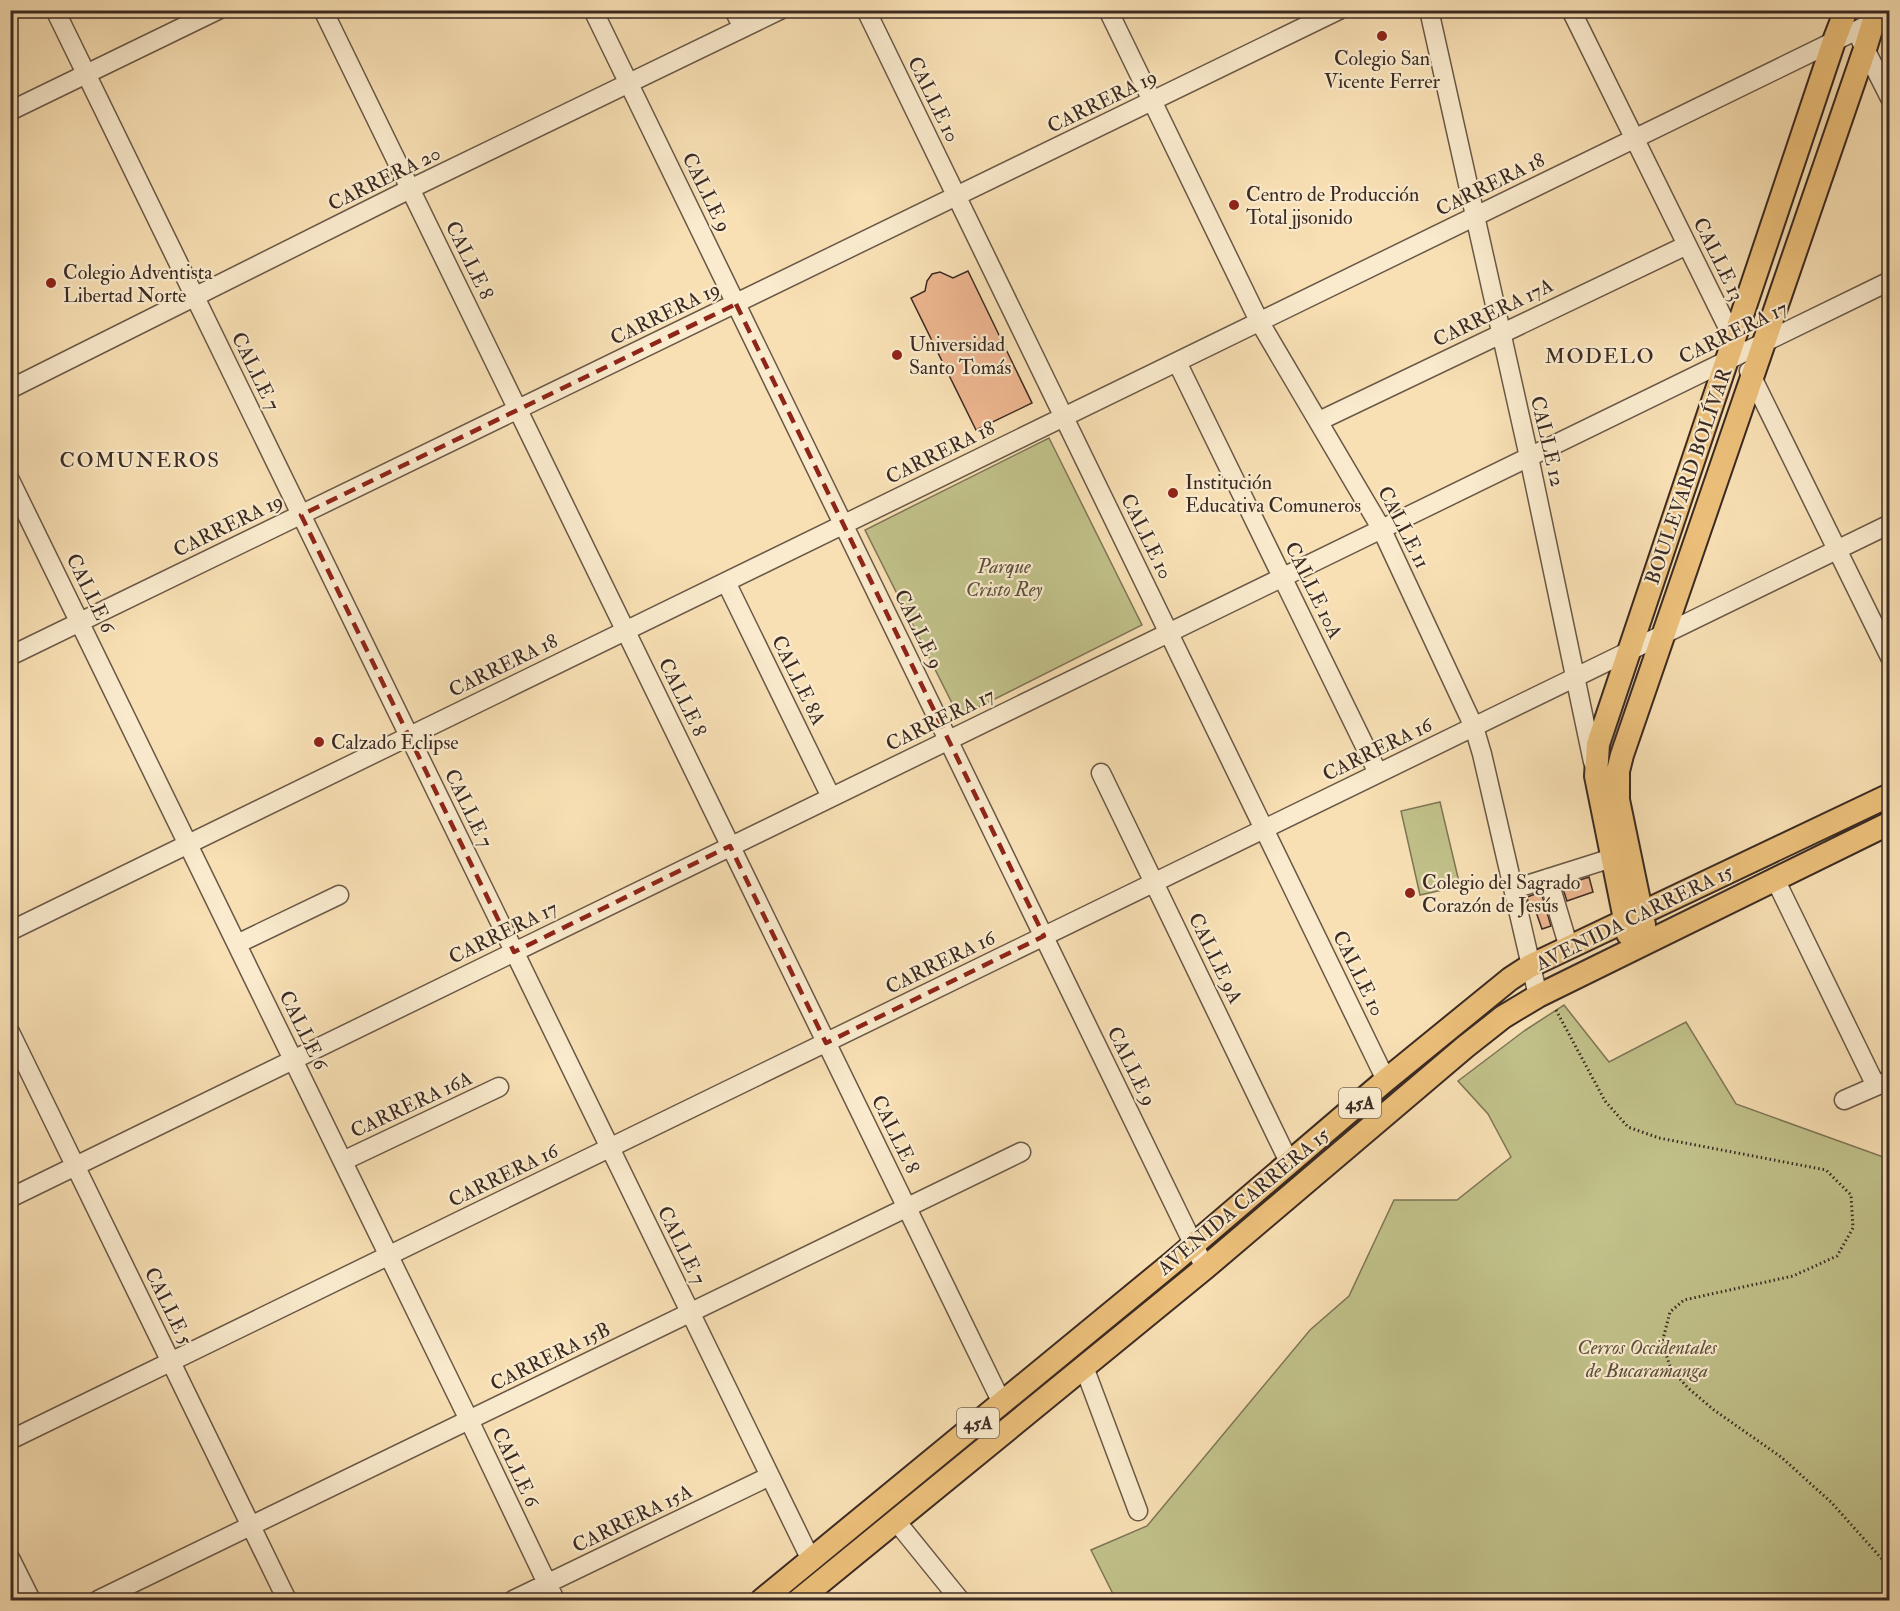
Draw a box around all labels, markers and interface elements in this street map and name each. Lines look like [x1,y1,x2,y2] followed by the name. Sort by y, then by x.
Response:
[1375,29,1389,43] marker: Colegio San Vicente Ferrer
[1324,46,1441,94] place label: Colegio San Vicente Ferrer
[902,52,965,146] street label: CALLE 10
[1043,64,1161,139] street label: CARRERA 19
[324,140,445,216] street label: CARRERA 20
[1432,147,1549,222] street label: CARRERA 18
[677,148,736,236] street label: CALLE 9
[1246,182,1419,230] place label: Centro de Producción Total jjsonido
[1227,198,1241,212] marker: Centro de Producción Total jjsonido
[1688,213,1749,305] street label: CALLE 13
[440,217,499,304] street label: CALLE 8
[63,260,213,308] place label: Colegio Adventista Libertad Norte
[1429,272,1558,352] street label: CARRERA 17A
[44,276,58,290] marker: Colegio Adventista Libertad Norte
[606,276,724,351] street label: CARRERA 19
[1675,295,1792,370] street label: CARRERA 17
[226,328,285,415] street label: CALLE 7
[909,332,1011,380] place label: Universidad Santo Tomás
[1545,343,1655,370] district label: MODELO
[890,348,904,362] marker: Universidad Santo Tomás
[1639,364,1738,588] street label: BOULEVARD BOLÍVAR
[1525,393,1570,489] street label: CALLE 12
[882,415,999,490] street label: CARRERA 18
[60,447,220,474] district label: COMUNEROS
[1185,470,1361,518] place label: Institución Educativa Comuneros
[1372,482,1435,573] street label: CALLE 11
[1166,486,1180,500] marker: Institución Educativa Comuneros
[169,488,287,563] street label: CARRERA 19
[1115,489,1178,583] street label: CALLE 10
[1279,538,1348,643] street label: CALLE 10A
[61,550,121,638] street label: CALLE 6
[966,554,1042,602] park label: Parque Cristo Rey
[889,585,948,673] street label: CALLE 9
[445,628,562,703] street label: CARRERA 18
[766,631,831,730] street label: CALLE 8A
[653,654,712,741] street label: CALLE 8
[882,682,999,757] street label: CARRERA 17
[1318,712,1437,787] street label: CARRERA 16
[331,730,459,756] place label: Calzado Eclipse
[312,735,326,749] marker: Calzado Eclipse
[439,765,498,852] street label: CALLE 7
[1531,859,1737,977] street label: AVENIDA CARRERA 15
[1422,870,1580,918] place label: Colegio del Sagrado Corazón de Jesús
[1403,886,1417,900] marker: Colegio del Sagrado Corazón de Jesús
[445,895,562,970] street label: CARRERA 17
[1183,909,1248,1008] street label: CALLE 9A
[881,925,1000,1000] street label: CARRERA 16
[1327,926,1390,1020] street label: CALLE 10
[274,987,334,1075] street label: CALLE 6
[1102,1022,1161,1110] street label: CALLE 9
[346,1065,476,1144] street label: CARRERA 16A
[1339,1088,1381,1118] road number: 45A
[866,1091,925,1178] street label: CALLE 8
[1152,1122,1334,1281] street label: AVENIDA CARRERA 15
[444,1138,563,1213] street label: CARRERA 16
[652,1202,711,1289] street label: CALLE 7
[139,1263,198,1350] street label: CALLE 5
[486,1317,614,1396] street label: CARRERA 15B
[1577,1335,1717,1383] park label: Cerros Occidentales de Bucaramanga
[957,1408,999,1438] road number: 45A
[486,1423,545,1512] street label: CALLE 6
[568,1479,696,1558] street label: CARRERA 15A

